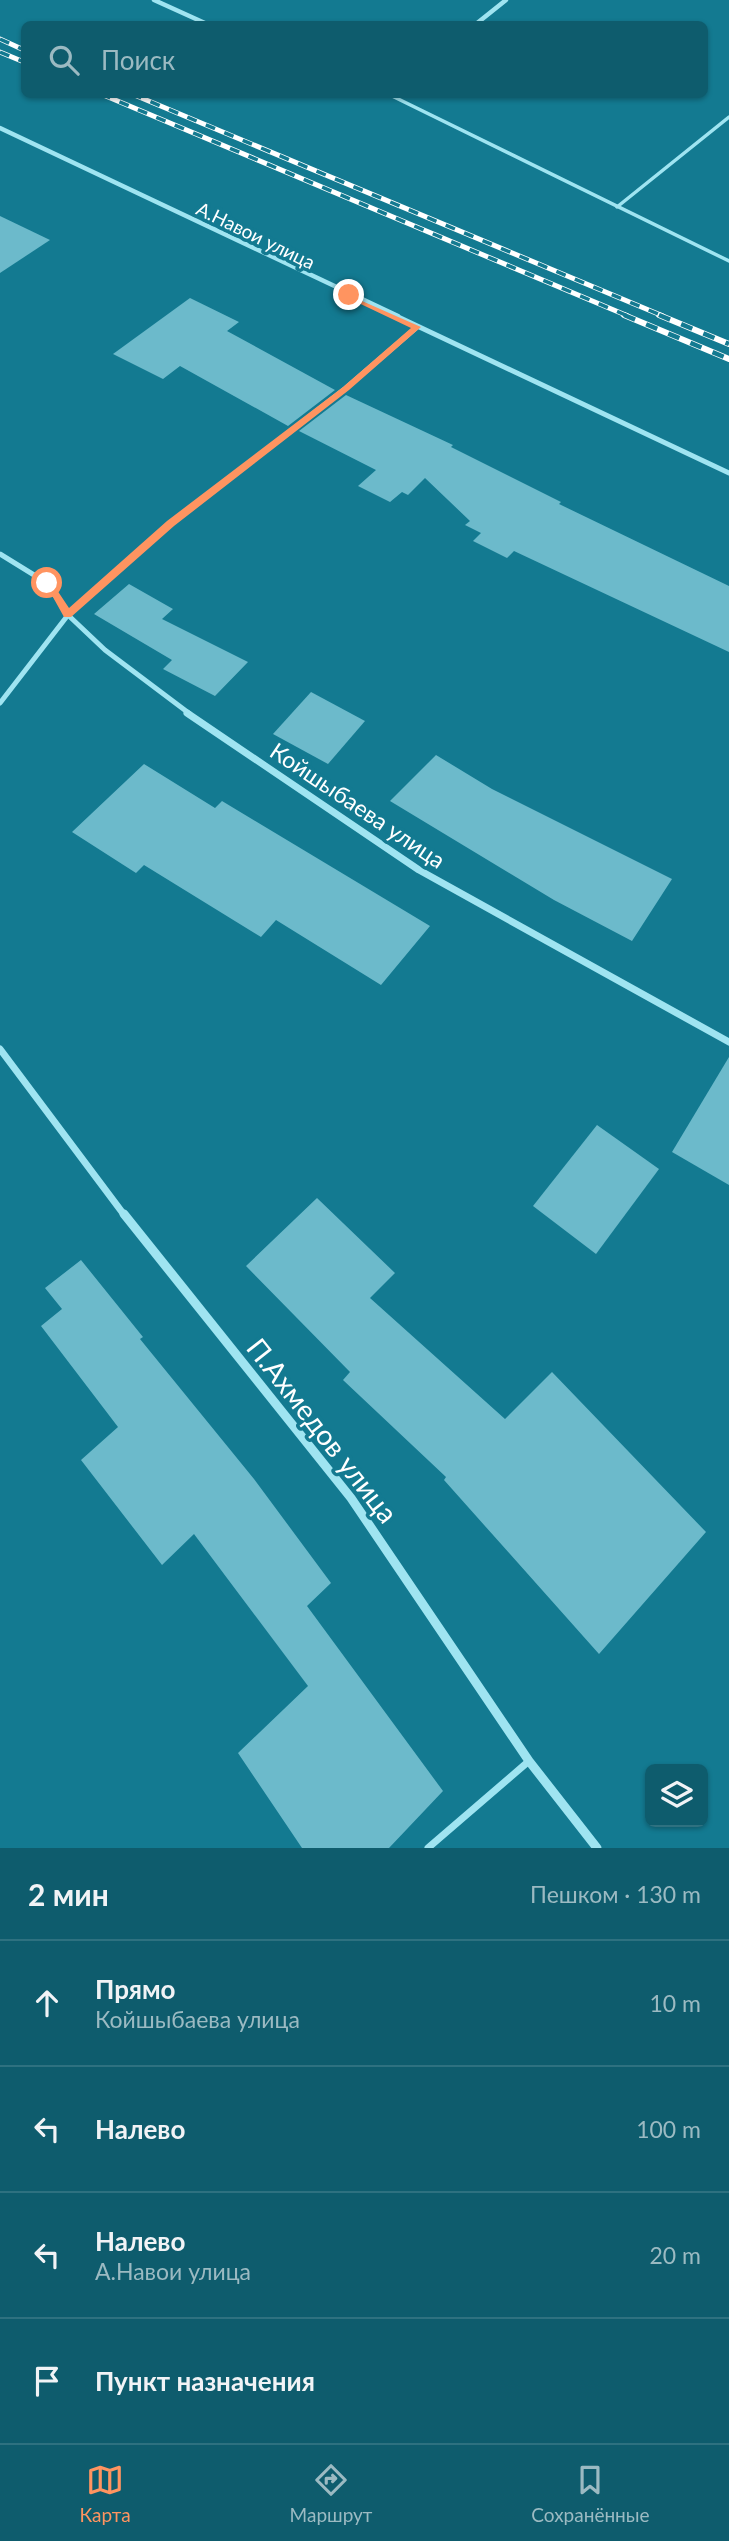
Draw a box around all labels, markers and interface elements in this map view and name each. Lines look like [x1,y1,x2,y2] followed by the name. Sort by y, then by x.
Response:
[21,21,708,98] search box
[45,41,83,79] icon: search
[101,44,175,76] text: Поиск
[193,196,319,274] street label: А.Навои улица
[333,279,364,310] route end
[31,567,62,598] route start
[265,736,451,874] street label: Койшыбаева улица
[240,1331,406,1529] street label: П.Ахмедов улица
[645,1764,708,1827] map controls
[645,1764,708,1827] button: layers
[28,1876,109,1912] text: 2 мин
[530,1880,701,1908] text: Пешком · 130 m
[95,1973,176,2005] text: Прямо
[28,1984,66,2022] icon: ahead
[650,1989,701,2017] text: 10 m
[95,2005,300,2033] text: Койшыбаева улица
[28,2110,66,2148] icon: left
[95,2113,185,2145] text: Налево
[636,2115,701,2143] text: 100 m
[95,2225,185,2257] text: Налево
[28,2236,66,2274] icon: left
[650,2241,701,2269] text: 20 m
[95,2257,251,2285] text: А.Навои улица
[28,2362,66,2400] icon: arrive
[95,2365,315,2397] text: Пункт назначения
[79,2461,131,2526] tab: Карта
[290,2461,372,2526] tab: Маршрут
[531,2461,650,2526] tab: Сохранённые

